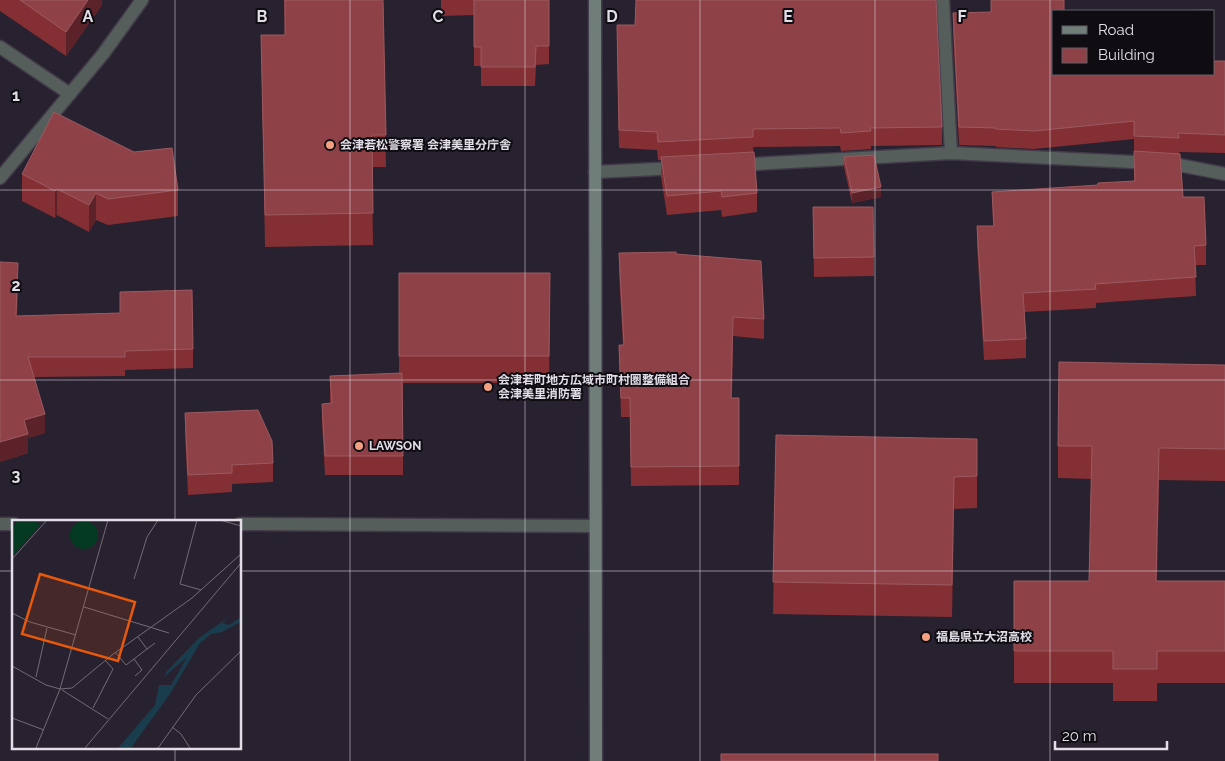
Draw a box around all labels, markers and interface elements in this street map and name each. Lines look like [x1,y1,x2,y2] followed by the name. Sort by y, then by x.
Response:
[83,7,94,26] text: A
[257,7,268,26] text: B
[433,7,444,26] text: C
[606,7,618,26] text: D
[783,7,793,26] text: E
[957,7,967,26] text: F
[1052,10,1215,75] legend
[1098,21,1134,39] text: Road
[1098,46,1155,64] text: Building
[12,86,20,105] text: 1
[340,138,511,152] place label: 会津若松警察署 会津美里分庁舎
[324,139,336,151] marker: 会津若松警察署 会津美里分庁舎
[11,276,21,295] text: 2
[498,373,690,401] place label: 会津若町地方広域市町村圏整備組合 会津美里消防署
[482,381,494,393] marker: 会津若町地方広域市町村圏整備組合 会津美里消防署
[369,439,421,453] place label: LAWSON
[353,440,365,452] marker: LAWSON
[12,466,21,485] text: 3
[12,520,241,748] inset map
[936,630,1032,644] place label: 福島県立大沼高校
[920,631,932,643] marker: 福島県立大沼高校
[1055,718,1168,750] scale bar
[1062,727,1097,745] text: 20 m

